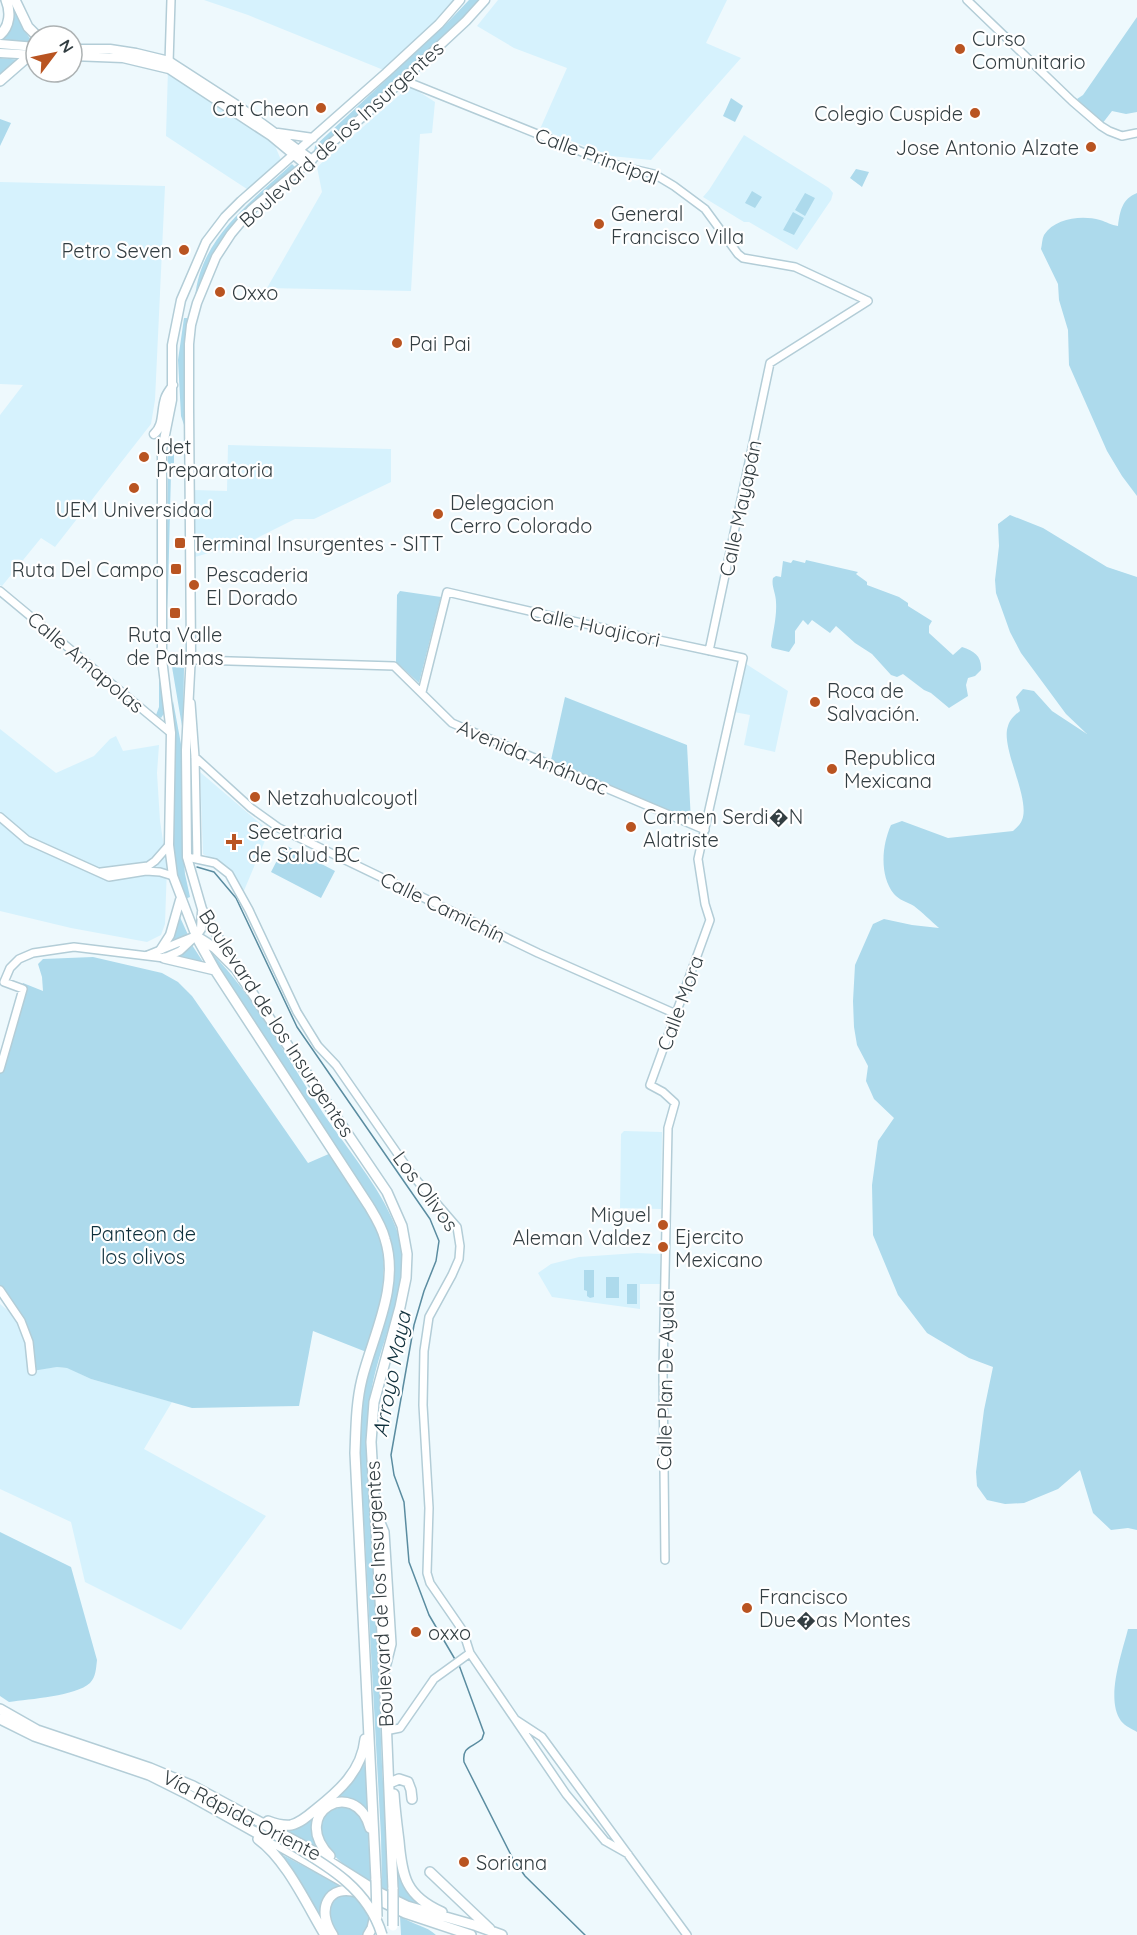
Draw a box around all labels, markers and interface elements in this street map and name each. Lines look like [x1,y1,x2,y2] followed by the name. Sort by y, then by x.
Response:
[24,24,84,84] north arrow
[972,26,1086,74] place label: Curso Comunitario
[234,35,448,233] street label: Boulevard de los Insurgentes
[55,36,78,56] text: N
[953,42,967,56] marker: Curso Comunitario
[212,96,309,121] place label: Cat Cheon
[314,101,328,115] marker: Cat Cheon
[814,101,963,126] place label: Colegio Cuspide
[968,106,982,120] marker: Colegio Cuspide
[532,122,662,190] street label: Calle Principal
[895,135,1079,160] place label: Jose Antonio Alzate
[1084,140,1098,154] marker: Jose Antonio Alzate
[611,201,744,249] place label: General Francisco Villa
[592,217,606,231] marker: General Francisco Villa
[62,238,172,263] place label: Petro Seven
[177,243,191,257] marker: Petro Seven
[232,280,278,305] place label: Oxxo
[213,285,227,299] marker: Oxxo
[409,331,471,356] place label: Pai Pai
[390,336,404,350] marker: Pai Pai
[156,434,273,482] place label: Idet Preparatoria
[713,437,767,579] street label: Calle Mayapán
[137,450,151,464] marker: Idet Preparatoria
[127,481,141,495] marker: UEM Universidad
[450,490,592,538] place label: Delegacion Cerro Colorado
[55,497,213,522] place label: UEM Universidad
[431,507,445,521] marker: Delegacion Cerro Colorado
[192,531,444,556] place label: Terminal Insurgentes - SITT
[173,536,187,550] marker: Terminal Insurgentes - SITT
[12,557,164,582] place label: Ruta Del Campo
[169,562,183,576] marker: Ruta Del Campo
[206,562,308,610] place label: Pescaderia El Dorado
[187,578,201,592] marker: Pescaderia El Dorado
[527,600,663,652] street label: Calle Huajicori
[23,606,149,718] street label: Calle Amapolas
[168,606,182,620] marker: Ruta Valle de Palmas
[126,622,224,670] place label: Ruta Valle de Palmas
[827,678,919,726] place label: Roca de Salvación.
[808,695,822,709] marker: Roca de Salvación.
[454,714,612,800] street label: Avenida Anáhuac
[844,745,936,793] place label: Republica Mexicana
[825,762,839,776] marker: Republica Mexicana
[267,785,418,810] place label: Netzahualcoyotl
[248,790,262,804] marker: Netzahualcoyotl
[643,804,803,852] place label: Carmen Serdi�N Alatriste
[248,819,360,867] place label: Secetraria de Salud BC
[624,820,638,834] marker: Carmen Serdi�N Alatriste
[225,833,243,851] marker: Secetraria de Salud BC
[376,866,510,948] street label: Calle Camichín
[194,904,360,1142] street label: Boulevard de los Insurgentes
[651,952,709,1054] street label: Calle Mora
[388,1146,464,1236] street label: Los Olivos
[512,1202,651,1250] place label: Miguel Aleman Valdez
[656,1218,670,1232] marker: Miguel Aleman Valdez
[90,1221,196,1269] park label: Panteon de los olivos
[675,1224,763,1272] place label: Ejercito Mexicano
[656,1240,670,1254] marker: Ejercito Mexicano
[651,1290,679,1470] street label: Calle Plan De Ayala
[366,1308,416,1439] water label: Arroyo Maya
[360,1460,398,1728] street label: Boulevard de los Insurgentes
[759,1584,911,1632] place label: Francisco Due�as Montes
[740,1601,754,1615] marker: Francisco Due�as Montes
[428,1620,471,1645] place label: oxxo
[409,1625,423,1639] marker: oxxo
[158,1764,326,1866] street label: Vía Rápida Oriente
[476,1850,547,1875] place label: Soriana
[457,1855,471,1869] marker: Soriana

